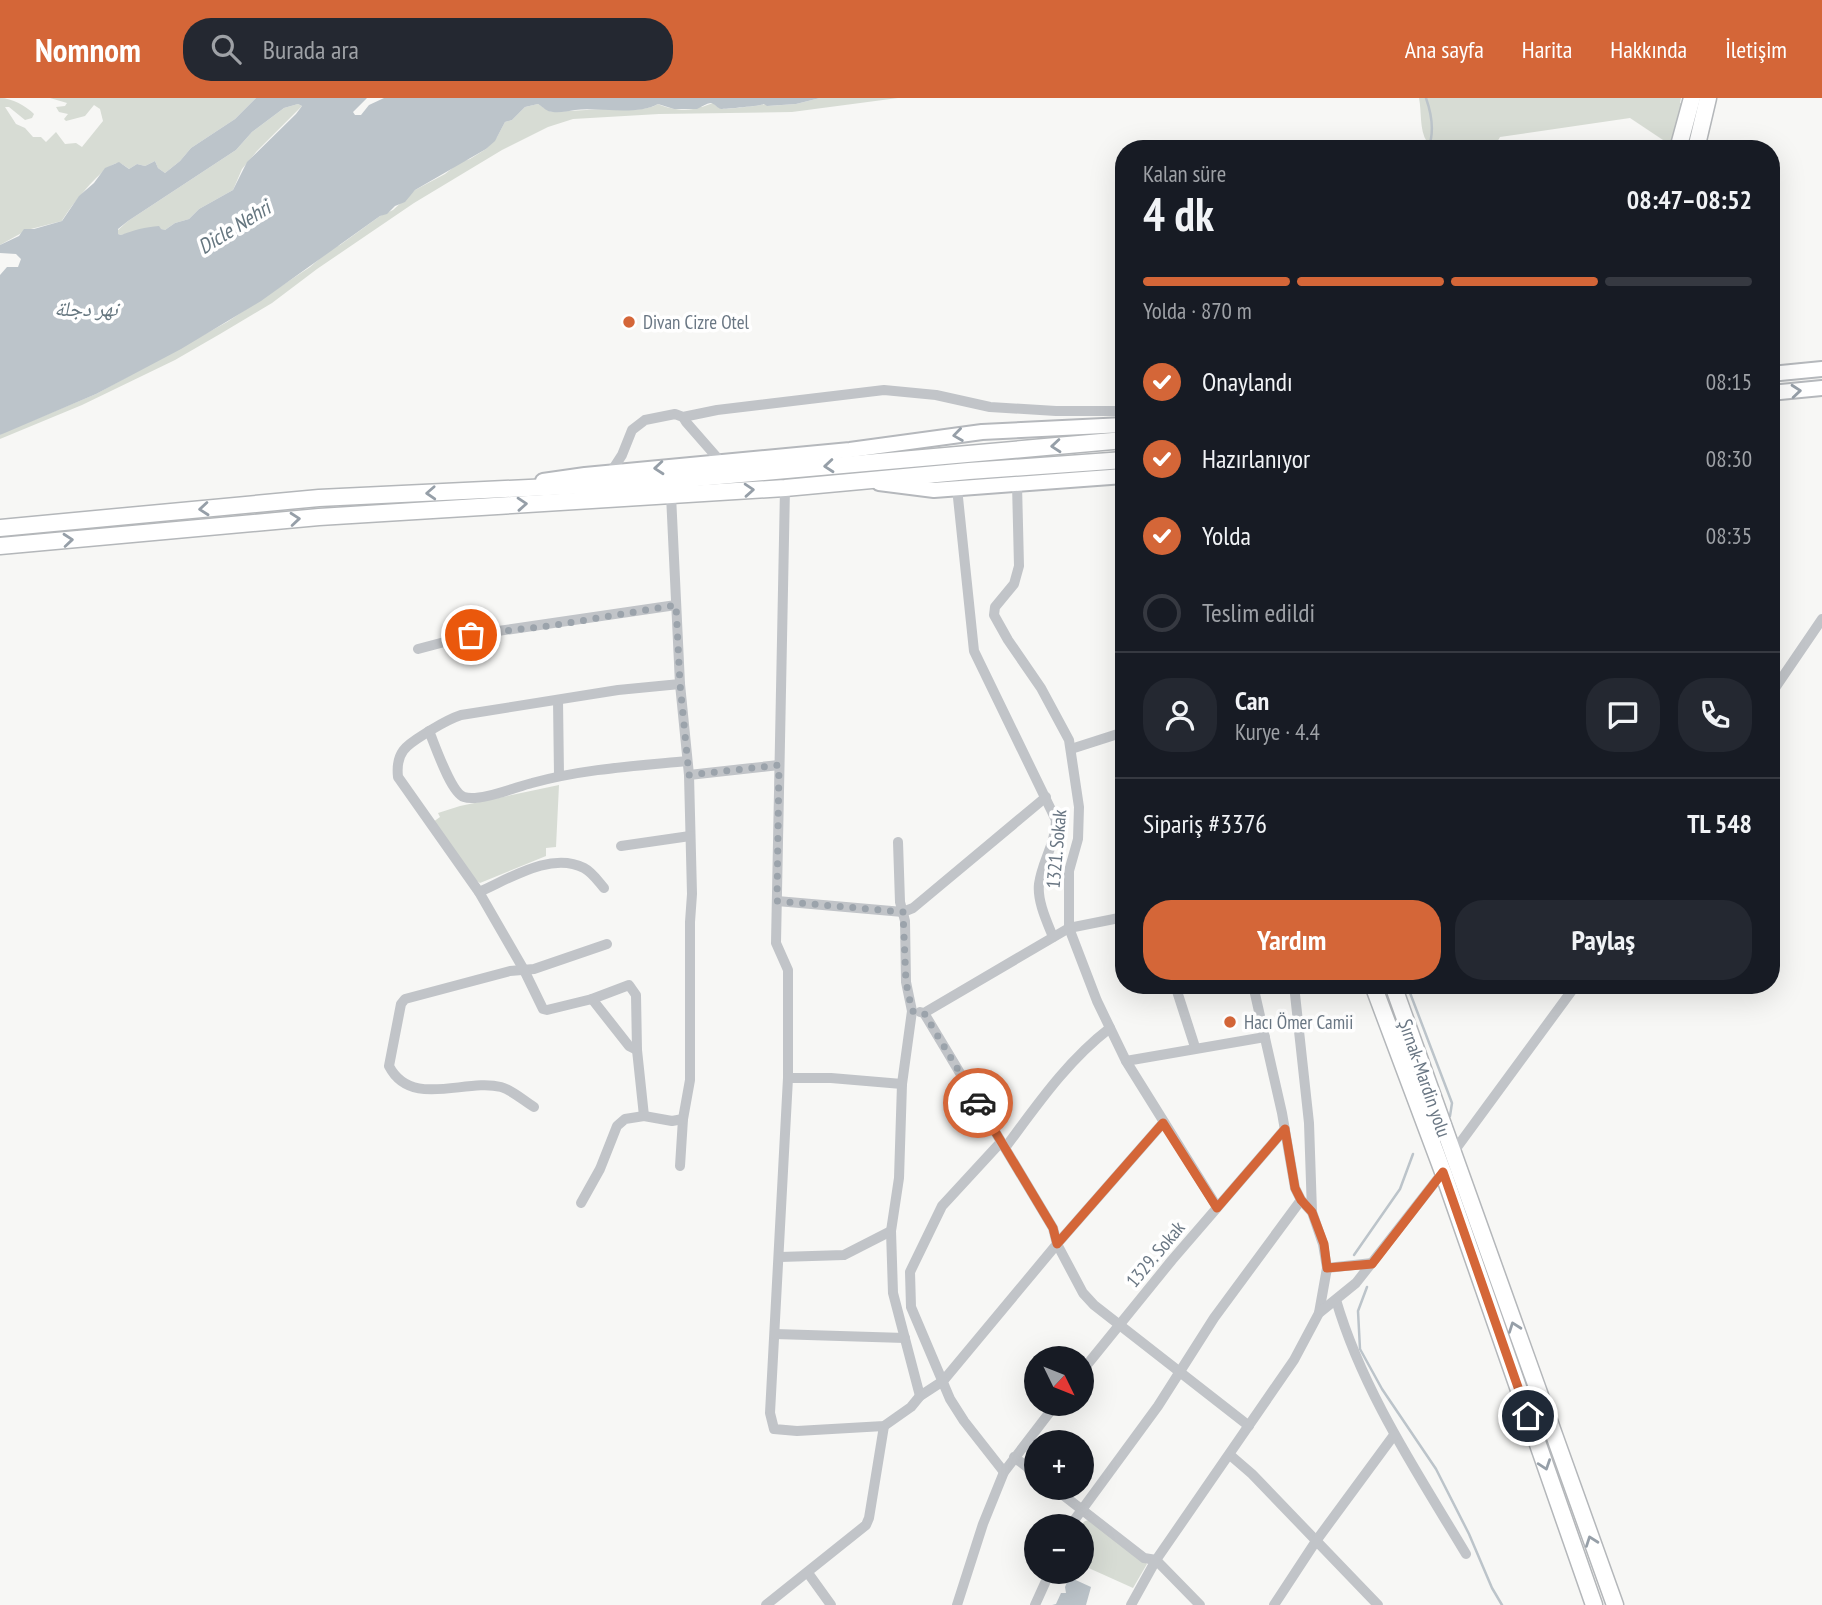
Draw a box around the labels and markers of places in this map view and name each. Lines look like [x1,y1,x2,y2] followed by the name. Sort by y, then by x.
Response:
[643,310,750,334] place label: Divan Cizre Otel
[621,314,637,330] marker: Divan Cizre Otel
[441,605,501,665] pin
[1244,1010,1353,1034] place label: Hacı Ömer Camii
[1222,1014,1238,1030] marker: Hacı Ömer Camii
[1498,1386,1558,1446] pin

